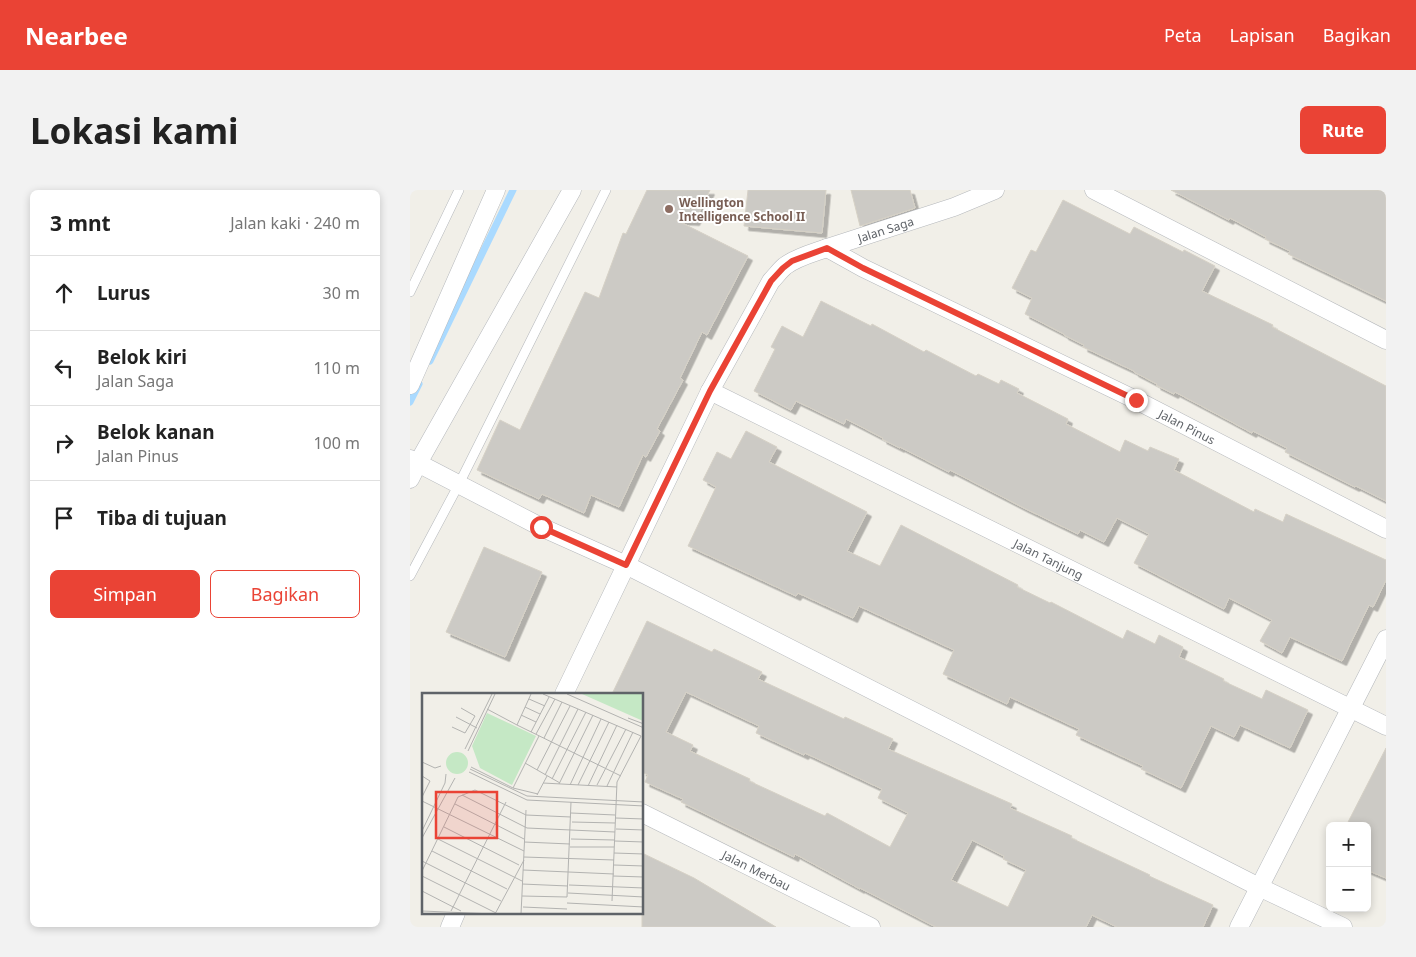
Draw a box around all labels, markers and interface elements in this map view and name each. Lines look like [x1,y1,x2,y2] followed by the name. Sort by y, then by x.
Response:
[25,19,128,52] text: Nearbee
[1164,23,1202,47] text: Peta
[1230,23,1295,47] text: Lapisan
[1323,23,1391,47] text: Bagikan
[1300,106,1386,154] button: Rute
[30,107,239,154] text: Lokasi kami
[679,194,806,225] place label: Wellington Intelligence School II
[663,203,675,215] marker: Wellington Intelligence School II
[50,209,111,237] text: 3 mnt
[230,212,360,234] text: Jalan kaki · 240 m
[854,212,916,246] street label: Jalan Saga
[50,279,78,307] icon: ahead
[97,280,150,306] text: Lurus
[323,282,360,304] text: 30 m
[97,344,187,370] text: Belok kiri
[50,354,78,382] icon: left
[313,357,360,379] text: 110 m
[97,370,174,392] text: Jalan Saga
[1125,389,1148,412] route end
[1155,404,1219,448] street label: Jalan Pinus
[97,419,214,445] text: Belok kanan
[50,429,78,457] icon: right
[313,432,360,454] text: 100 m
[97,445,179,467] text: Jalan Pinus
[50,504,78,532] icon: arrive
[97,505,227,531] text: Tiba di tujuan
[530,516,553,539] route start
[1010,534,1086,583] street label: Jalan Tanjung
[50,570,200,618] button: Simpan
[210,570,360,618] button: Bagikan
[422,693,644,914] inset map
[1326,822,1371,912] map controls
[1326,822,1371,867] button: +
[719,845,794,894] street label: Jalan Merbau
[1326,867,1371,912] button: −

